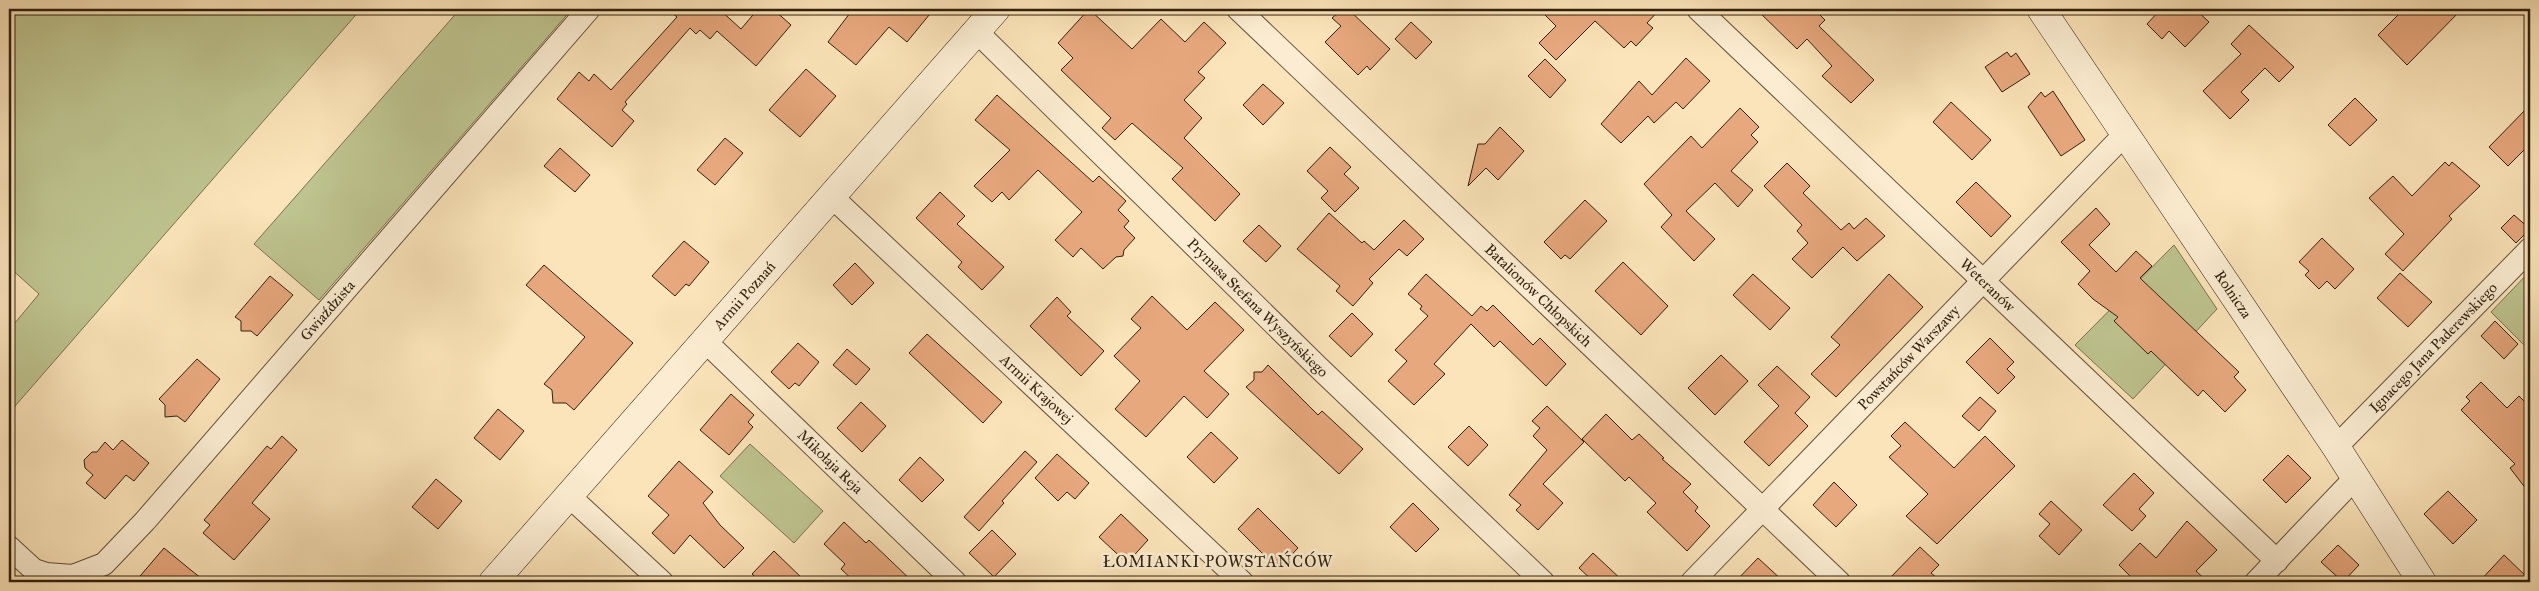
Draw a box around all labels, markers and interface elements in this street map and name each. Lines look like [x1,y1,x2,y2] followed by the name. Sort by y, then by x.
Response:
[1184,235,1332,381] street label: Prymasa Stefana Wyszyńskiego
[1481,240,1596,351] street label: Batalionów Chłopskich
[1956,255,2019,315] street label: Weteranów
[709,258,779,334] street label: Armii Poznań
[2211,267,2256,322] street label: Rolnicza
[297,276,359,344] street label: Gwiaździsta
[2365,279,2501,417] street label: Ignacego Jana Paderewskiego
[1854,301,1964,414] street label: Powstańców Warszawy
[996,350,1077,428] street label: Armii Krajowej
[794,426,867,498] street label: Mikołaja Reja
[1103,550,1333,571] district label: ŁOMIANKI POWSTAŃCÓW

